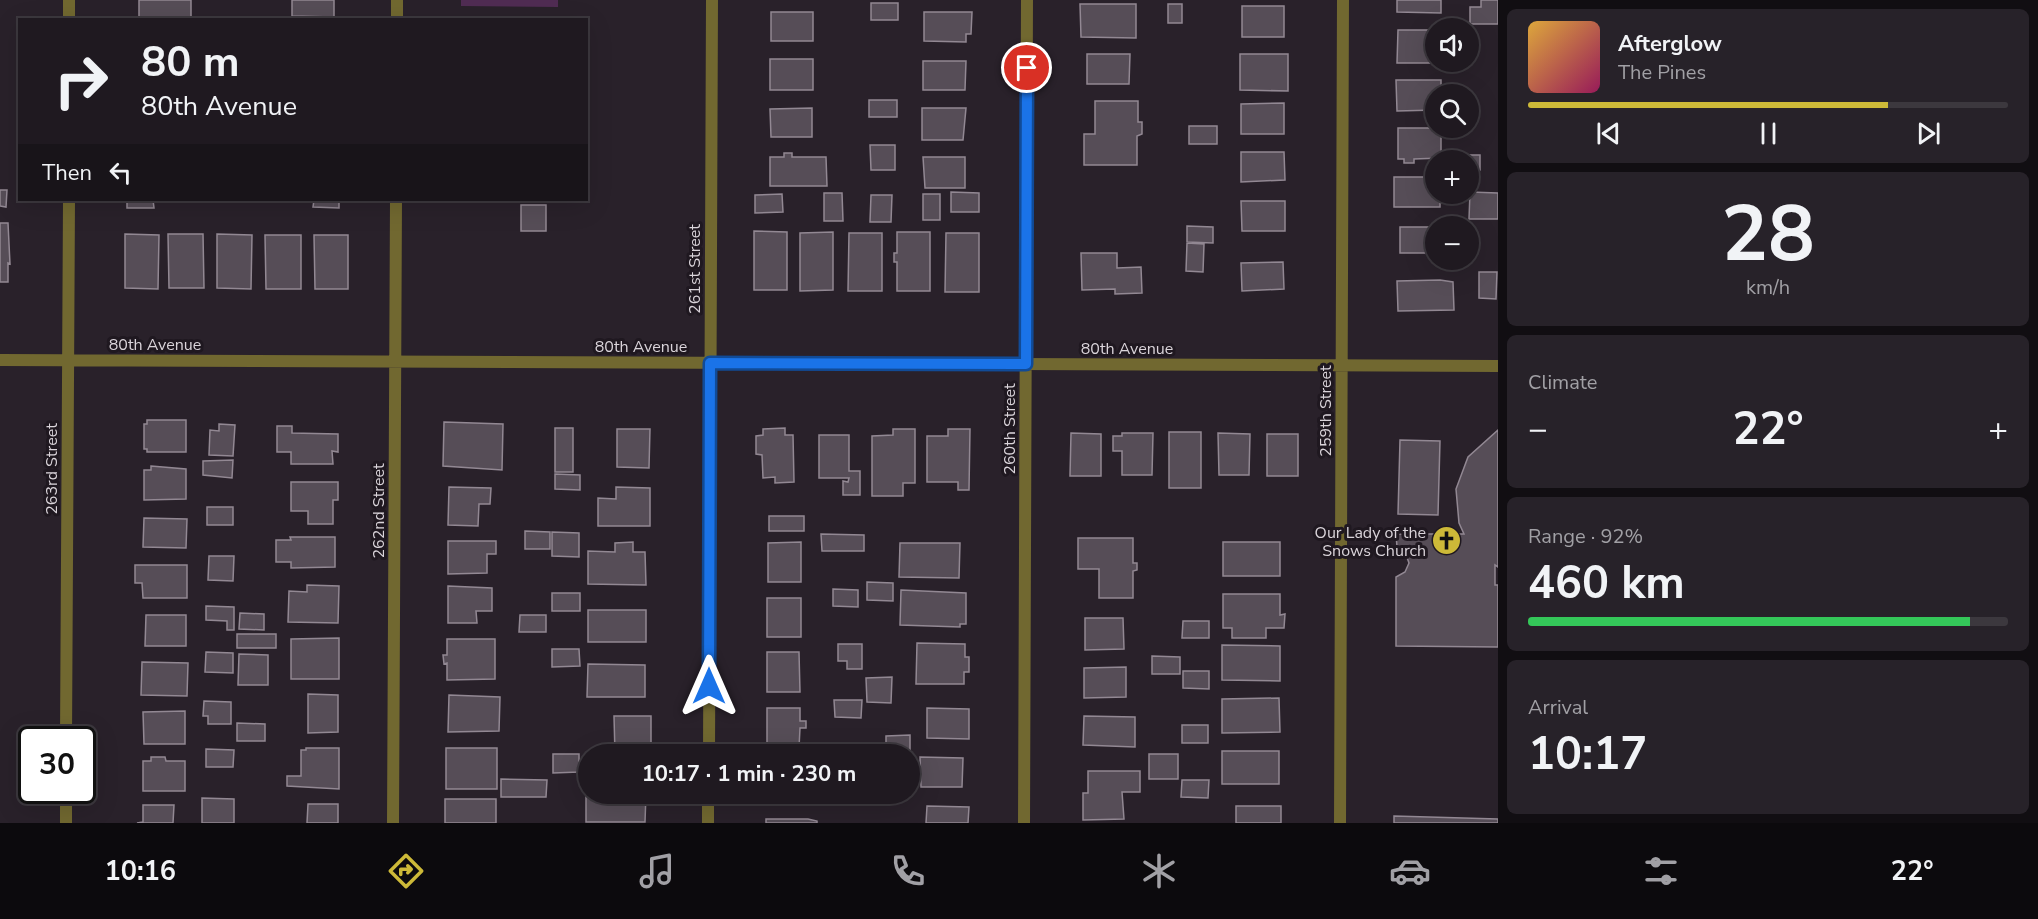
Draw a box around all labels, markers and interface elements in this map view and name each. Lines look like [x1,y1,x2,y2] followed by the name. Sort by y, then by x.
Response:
[1425,18,1479,270] map controls
[1425,18,1479,72] button: sound
[1618,29,1722,59] text: Afterglow
[141,34,240,91] text: 80 m
[42,42,120,120] icon: right
[1001,42,1052,93] pin
[1010,51,1043,84] icon: arrive
[1618,59,1706,86] text: The Pines
[1425,84,1479,138] button: search
[141,88,297,125] text: 80th Avenue
[1592,117,1625,150] icon: previous
[1752,117,1785,150] icon: pause
[1912,117,1945,150] icon: next
[1425,150,1479,204] button: +
[104,156,137,189] icon: left
[42,158,92,188] text: Then
[1721,181,1815,288] text: 28
[1425,216,1479,270] button: −
[684,224,706,314] street label: 261st Street
[1746,274,1790,301] text: km/h
[109,334,201,356] street label: 80th Avenue
[595,336,687,358] street label: 80th Avenue
[1081,338,1173,360] street label: 80th Avenue
[1315,365,1337,457] street label: 259th Street
[1528,369,1597,396] text: Climate
[999,383,1021,475] street label: 260th Street
[1732,399,1804,460] text: 22°
[1528,407,1548,452] text: −
[1988,407,2008,452] text: +
[41,423,63,515] street label: 263rd Street
[368,463,390,558] street label: 262nd Street
[1315,522,1426,562] place label: Our Lady of the Snows Church
[1528,523,1643,550] text: Range · 92%
[1431,525,1463,557] church icon: Our Lady of the Snows Church
[1528,553,1685,614] text: 460 km
[677,654,741,718] position arrow
[1528,694,1588,721] text: Arrival
[1528,724,1647,785] text: 10:17
[18,726,96,804] speed limit sign: 30
[642,759,856,789] text: 10:17 · 1 min · 230 m
[385,850,427,892] icon: directions
[636,850,678,892] icon: music
[887,850,929,892] icon: phone
[1138,850,1180,892] icon: climate
[1389,850,1431,892] icon: car
[1640,850,1682,892] icon: filters
[104,853,176,890] text: 10:16
[1891,853,1933,890] text: 22°

